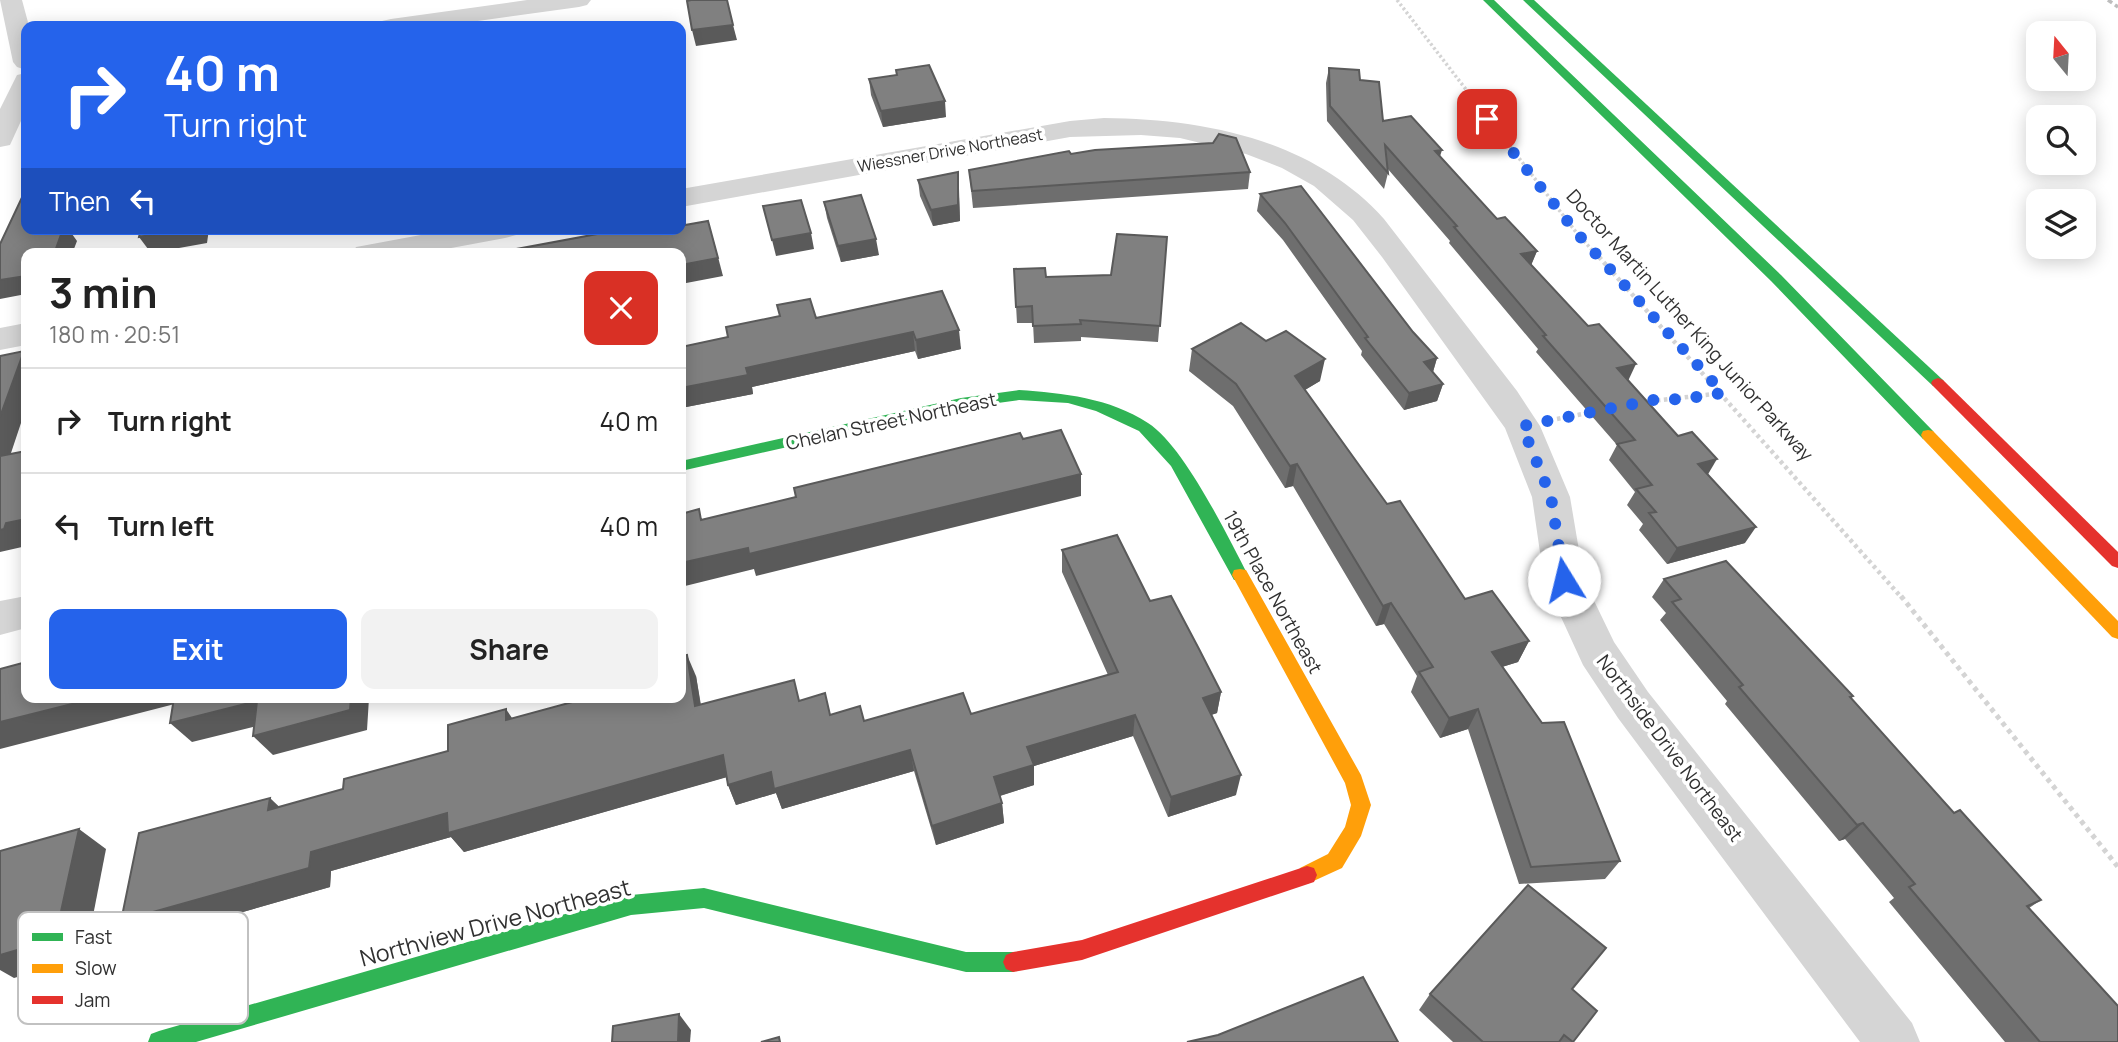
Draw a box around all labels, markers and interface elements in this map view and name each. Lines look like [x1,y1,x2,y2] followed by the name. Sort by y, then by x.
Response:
[2026,21,2096,91] north arrow
[2026,21,2096,259] map controls
[164,39,280,106] text: 40 m
[49,49,140,140] icon: right
[1457,89,1517,149] pin
[1468,100,1506,138] icon: arrive
[164,103,307,147] text: Turn right
[2026,105,2096,175] button: search
[856,123,1044,177] street label: Wiessner Drive Northeast
[124,182,162,220] icon: left
[49,183,110,219] text: Then
[1561,183,1819,467] street label: Doctor Martin Luther King Junior Parkway
[2026,189,2096,259] button: layers
[49,263,158,321] text: 3 min
[584,271,658,345] button: close
[49,318,180,350] text: 180 m · 20:51
[783,386,999,456] street label: Chelan Street Northeast
[49,402,87,440] icon: right
[108,403,232,439] text: Turn right
[600,403,658,439] text: 40 m
[1217,506,1329,678] street label: 19th Place Northeast
[49,507,87,545] icon: left
[108,508,215,544] text: Turn left
[600,508,658,544] text: 40 m
[1527,543,1601,617] position arrow
[49,609,347,689] button: Exit
[361,609,658,689] button: Share
[1591,649,1749,847] street label: Northside Drive Northeast
[356,870,634,974] street label: Northview Drive Northeast
[18,912,248,1024] legend
[75,924,112,950] text: Fast
[75,955,117,981] text: Slow
[75,987,110,1013] text: Jam

